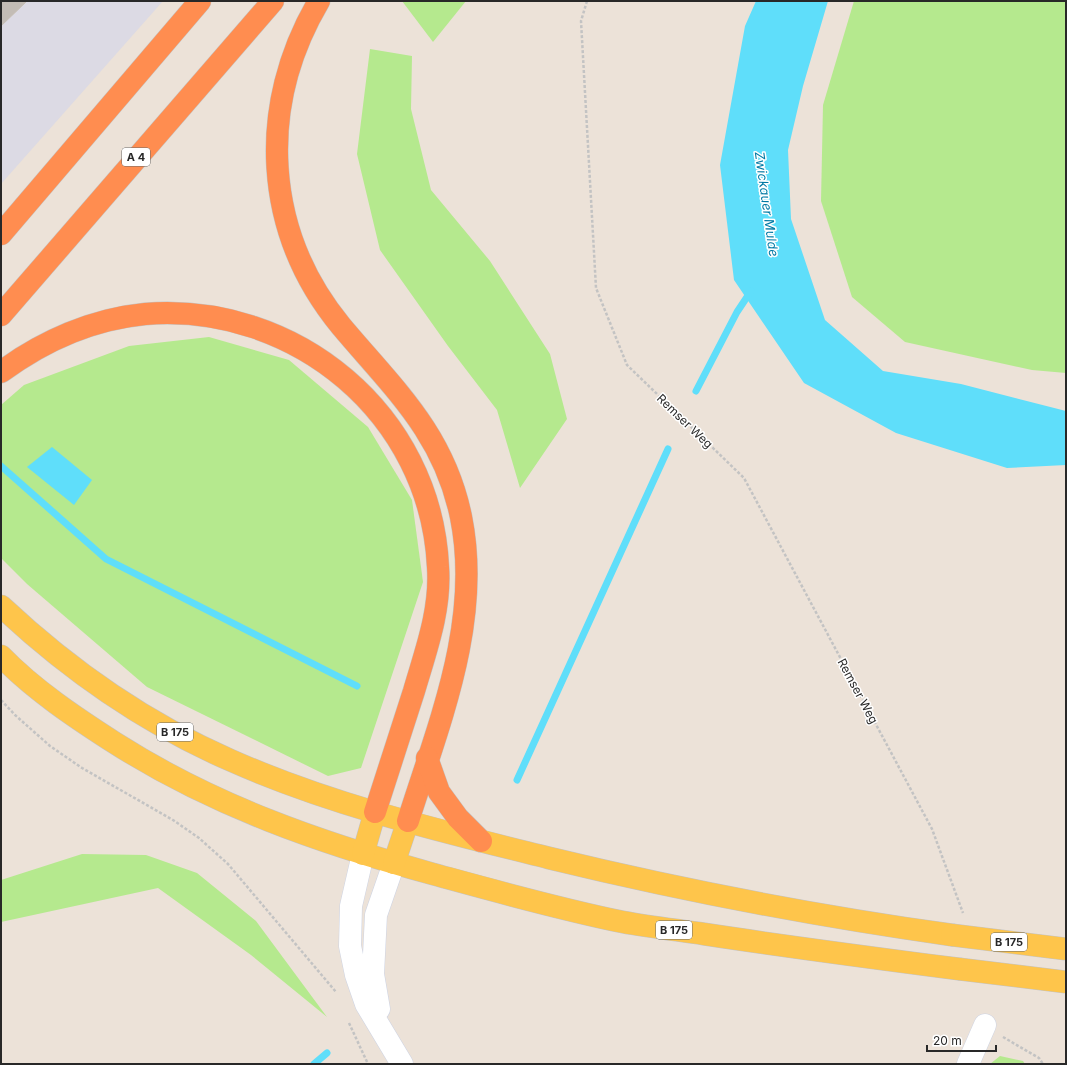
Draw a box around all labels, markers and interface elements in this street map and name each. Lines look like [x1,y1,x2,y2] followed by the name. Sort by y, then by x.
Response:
[122,148,150,166] road number: A 4
[752,150,782,258] water label: Zwickauer Mulde
[654,391,716,451] street label: Remser Weg
[835,656,881,726] street label: Remser Weg
[157,723,193,741] road number: B 175
[656,921,692,939] road number: B 175
[991,933,1027,951] road number: B 175
[927,1027,996,1053] scale bar
[933,1033,962,1048] text: 20 m

